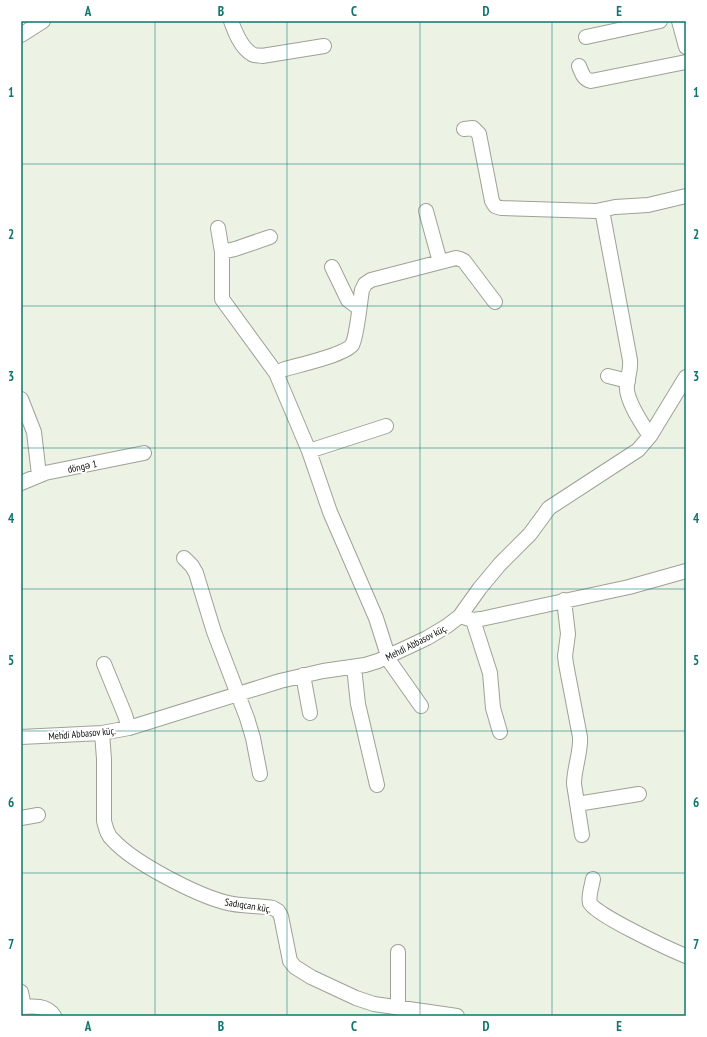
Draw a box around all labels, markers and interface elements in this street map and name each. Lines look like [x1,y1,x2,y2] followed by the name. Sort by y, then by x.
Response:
[84,3,92,20] text: A
[218,3,224,20] text: B
[351,3,357,20] text: C
[483,3,490,20] text: D
[616,3,622,20] text: E
[8,84,14,101] text: 1
[693,84,699,101] text: 1
[8,226,14,243] text: 2
[693,226,699,243] text: 2
[8,368,14,385] text: 3
[693,368,699,385] text: 3
[66,457,98,476] street label: döngə 1
[8,510,15,527] text: 4
[693,510,700,527] text: 4
[383,621,449,664] street label: Mehdi Abbasov küç.
[8,652,14,669] text: 5
[693,652,699,669] text: 5
[48,724,116,743] street label: Mehdi Abbasov küç.
[8,794,14,811] text: 6
[693,794,699,811] text: 6
[224,895,272,916] street label: Sadıqcan küç.
[8,936,14,953] text: 7
[693,936,699,953] text: 7
[84,1018,92,1035] text: A
[218,1018,224,1035] text: B
[351,1018,357,1035] text: C
[483,1018,490,1035] text: D
[616,1018,622,1035] text: E

